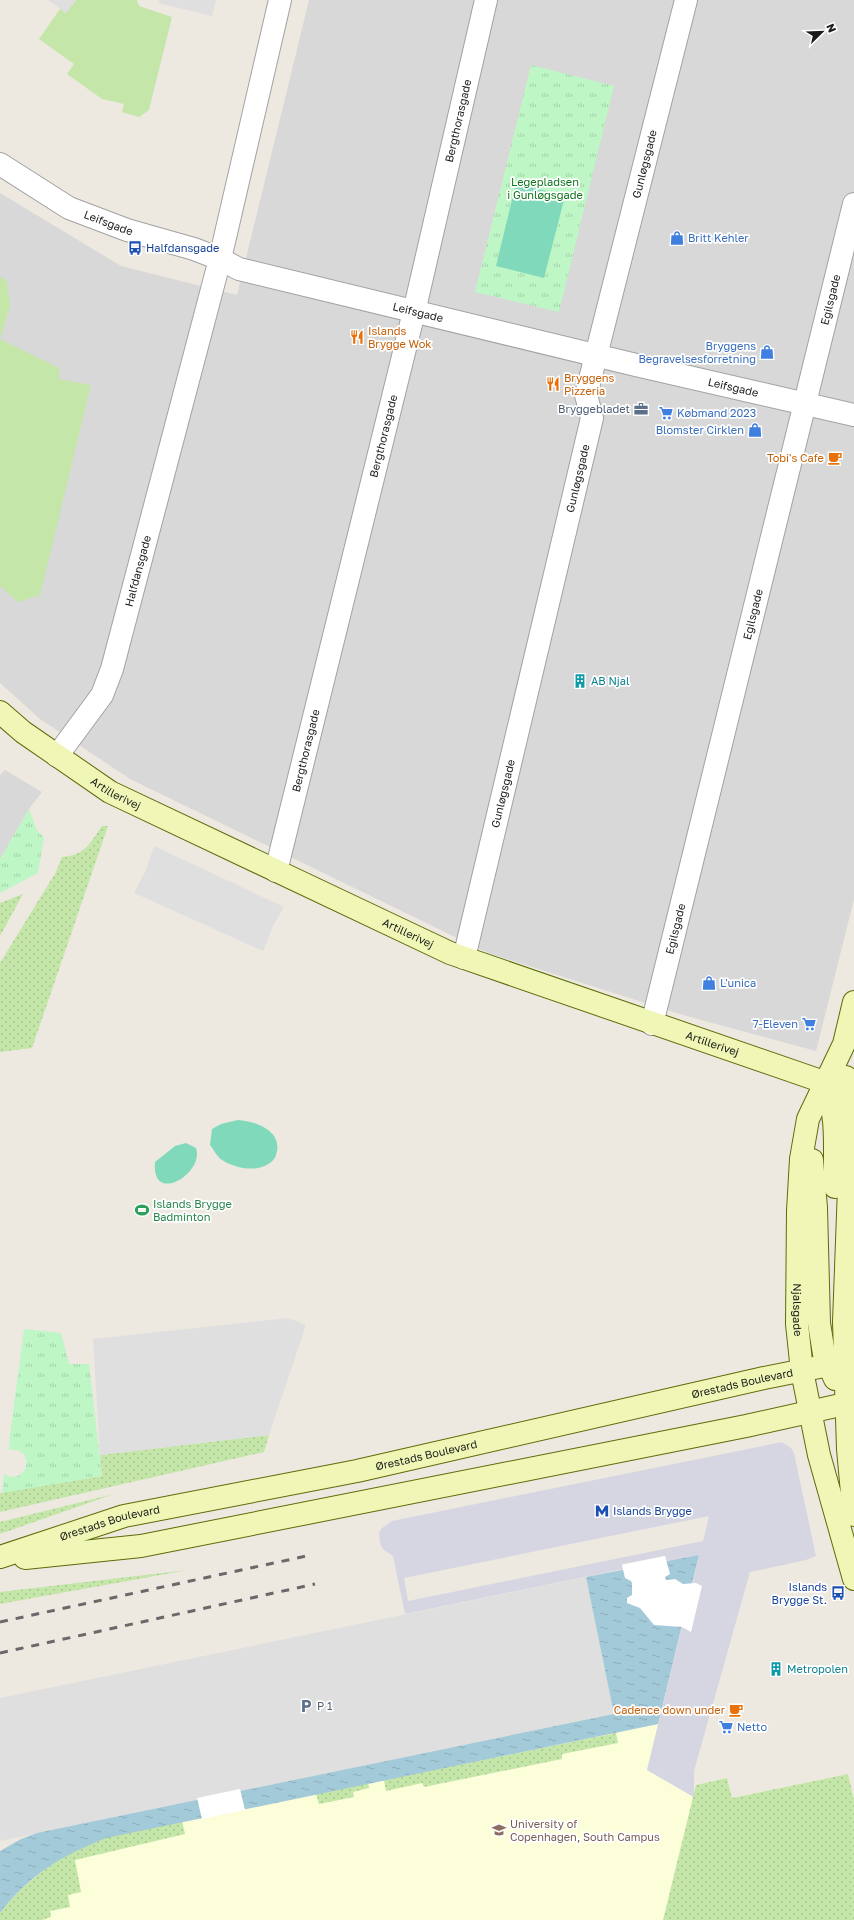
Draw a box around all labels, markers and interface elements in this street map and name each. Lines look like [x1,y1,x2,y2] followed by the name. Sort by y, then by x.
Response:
[802,12,842,52] north arrow
[824,22,839,34] text: N
[442,78,474,164] street label: Bergthorasgade
[629,128,659,199] street label: Gunløgsgade
[507,175,583,201] park label: Legepladsen i Gunløgsgade
[82,207,135,237] street label: Leifsgade
[669,230,685,246] shop icon: Britt Kehler
[688,231,749,244] place label: Britt Kehler
[127,240,143,256] bus stop icon: Halfdansgade
[146,241,219,254] place label: Halfdansgade
[817,273,842,326] street label: Egilsgade
[392,299,445,324] street label: Leifsgade
[368,324,432,350] place label: Islands Brygge Wok
[349,329,365,345] restaurant icon: Islands Brygge Wok
[638,339,756,365] place label: Bryggens Begravelsesforretning
[759,344,775,360] shop icon: Bryggens Begravelsesforretning
[564,371,615,397] place label: Bryggens Pizzeria
[707,375,760,399] street label: Leifsgade
[545,376,561,392] restaurant icon: Bryggens Pizzeria
[366,393,399,479] street label: Bergthorasgade
[633,401,649,417] office icon: Bryggebladet
[558,402,630,415] place label: Bryggebladet
[658,405,674,421] supermarket icon: Købmand 2023
[677,406,756,419] place label: Købmand 2023
[747,422,763,438] shop icon: Blomster Cirklen
[656,423,744,436] place label: Blomster Cirklen
[563,443,592,514] street label: Gunløgsgade
[827,450,843,466] cafe icon: Tobi's Cafe
[767,451,824,464] place label: Tobi's Cafe
[122,534,153,608] street label: Halfdansgade
[740,587,765,641] street label: Egilsgade
[572,673,588,689] building icon: AB Njal
[591,674,630,687] place label: AB Njal
[289,708,322,793] street label: Bergthorasgade
[488,758,517,829] street label: Gunløgsgade
[89,774,143,812] street label: Artillerivej
[662,902,687,955] street label: Egilsgade
[381,915,436,950] street label: Artillerivej
[701,975,717,991] shop icon: L'unica
[720,976,756,989] place label: L'unica
[801,1016,817,1032] supermarket icon: 7-Eleven
[753,1017,798,1030] place label: 7-Eleven
[684,1028,741,1058] street label: Artillerivej
[153,1197,232,1223] place label: Islands Brygge Badminton
[134,1202,150,1218] sports icon: Islands Brygge Badminton
[791,1283,805,1337] street label: Njalsgade
[690,1365,794,1400] street label: Ørestads Boulevard
[374,1437,478,1473] street label: Ørestads Boulevard
[58,1502,161,1543] street label: Ørestads Boulevard
[594,1503,610,1519] metro station icon: Islands Brygge
[613,1504,692,1517] place label: Islands Brygge
[772,1580,827,1606] place label: Islands Brygge St.
[830,1585,846,1601] bus stop icon: Islands Brygge St.
[768,1661,784,1677] building icon: Metropolen
[787,1662,848,1675] place label: Metropolen
[298,1698,314,1714] parking icon: P 1
[317,1699,332,1712] place label: P 1
[728,1702,744,1718] cafe icon: Cadence down under
[614,1703,726,1716] place label: Cadence down under
[718,1719,734,1735] supermarket icon: Netto
[737,1720,767,1733] place label: Netto
[510,1817,660,1843] place label: University of Copenhagen, South Campus
[491,1822,507,1838] school or university icon: University of Copenhagen, South Campus

